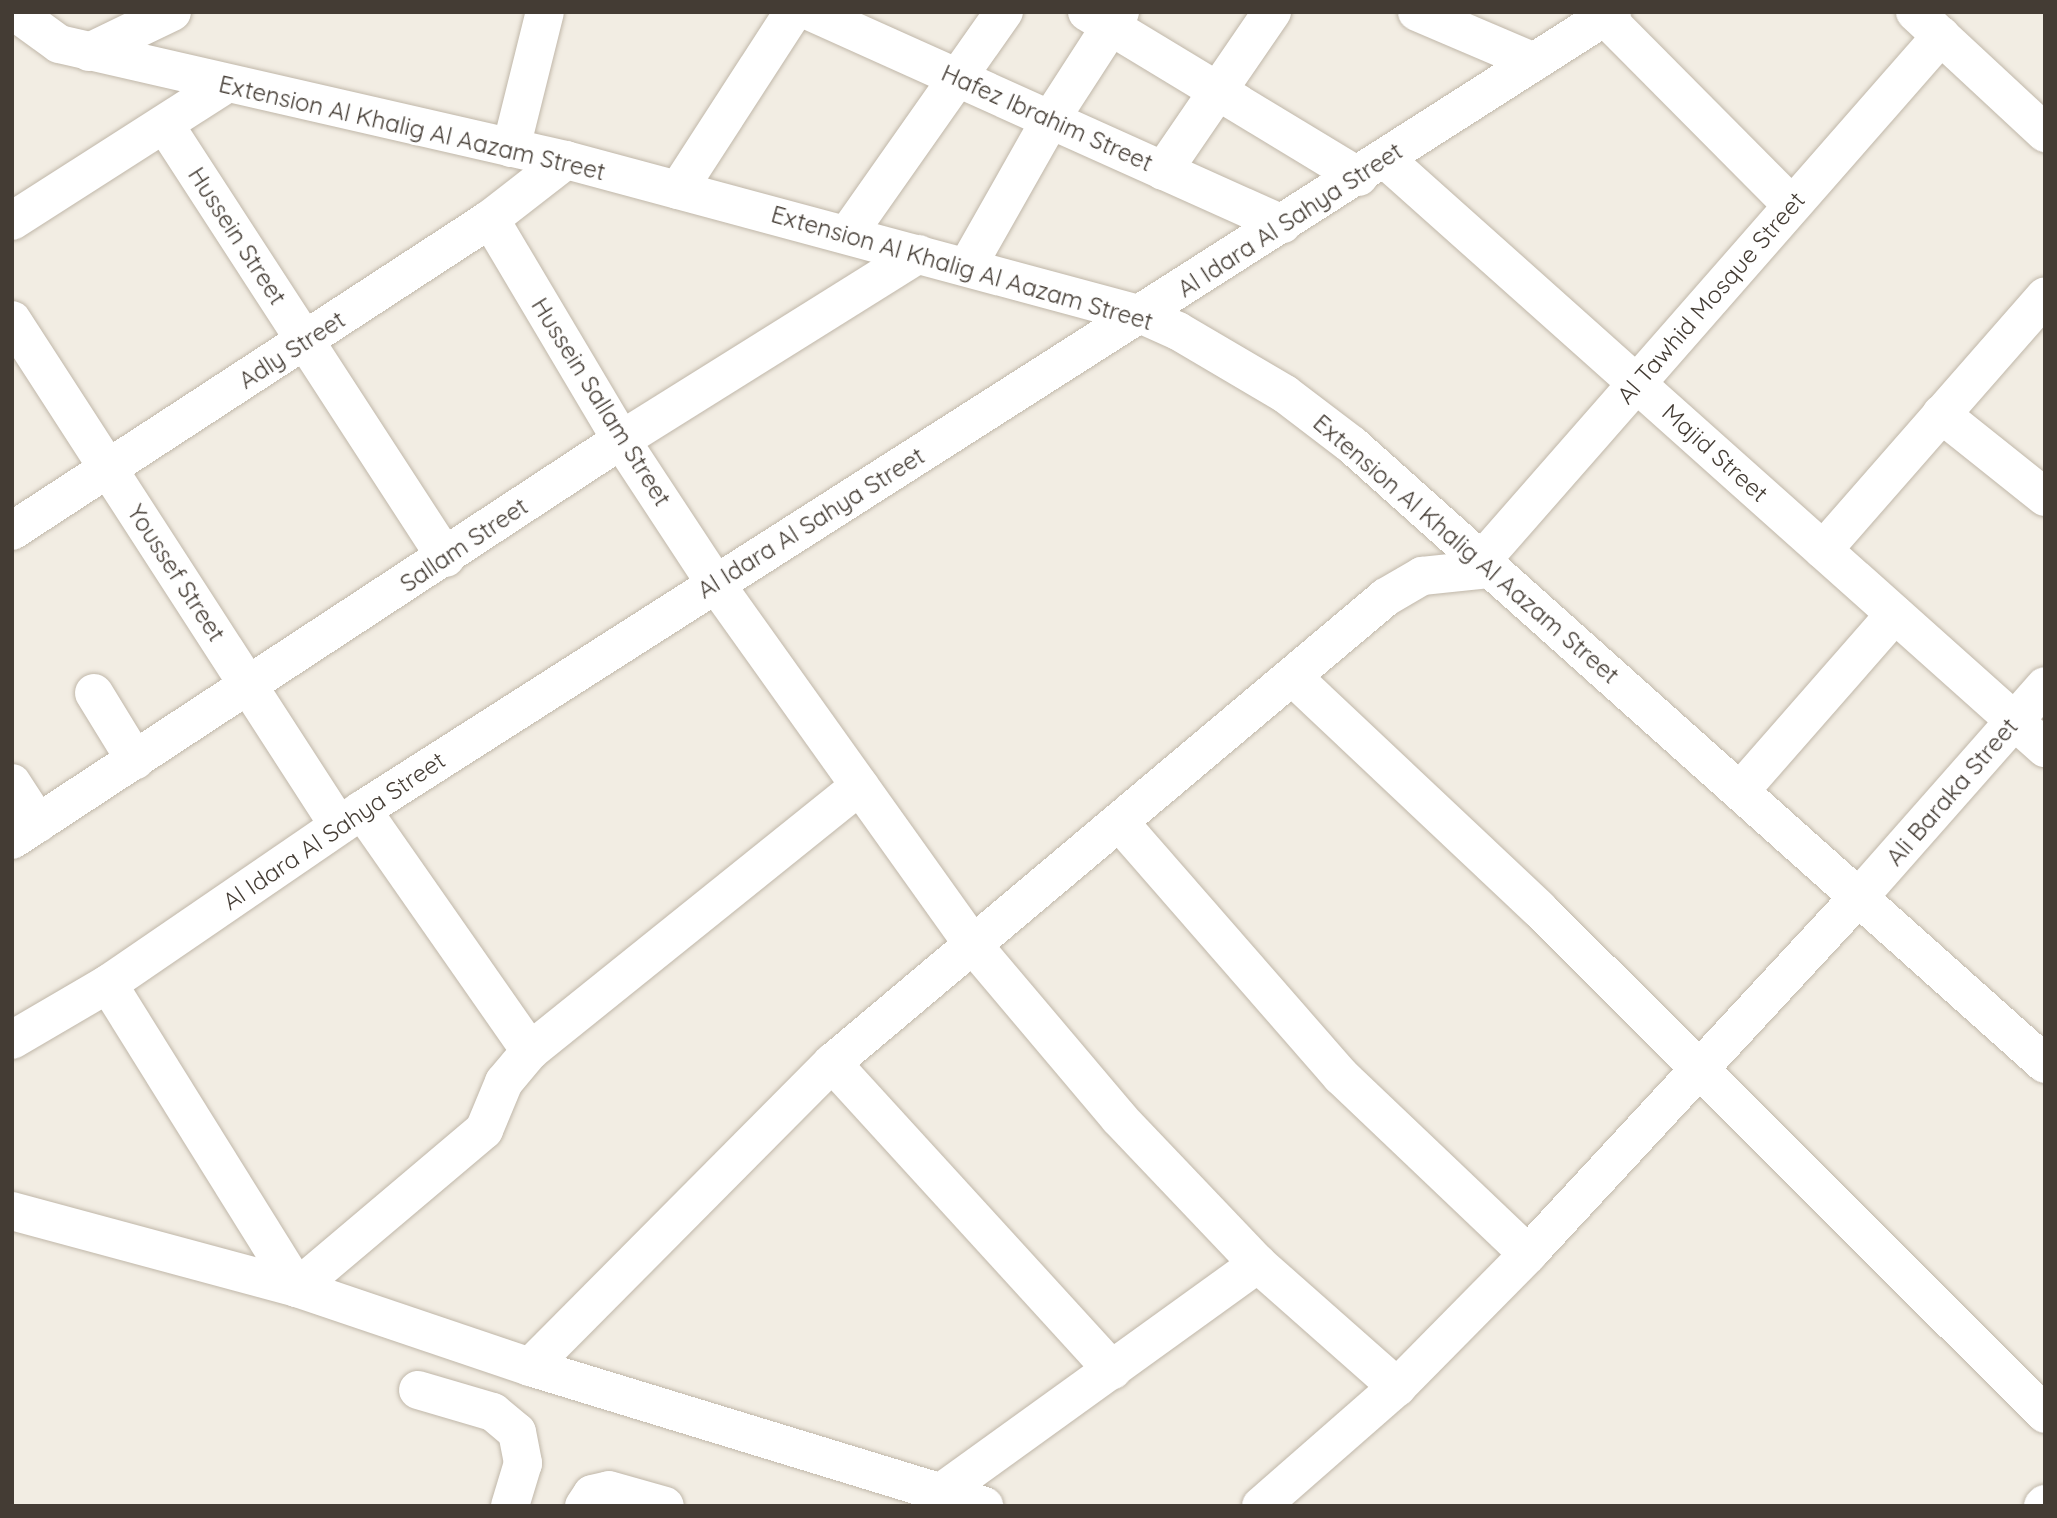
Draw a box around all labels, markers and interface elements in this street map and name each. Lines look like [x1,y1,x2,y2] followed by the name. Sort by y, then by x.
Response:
[937,58,1157,178] street label: Hafez Ibrahim Street
[216,69,608,187] street label: Extension Al Khalig Al Aazam Street
[1172,137,1408,303] street label: Al Idara Al Sahya Street
[182,162,292,310] street label: Hussein Street
[1611,186,1811,410] street label: Al Tawhid Mosque Street
[768,200,1156,336] street label: Extension Al Khalig Al Aazam Street
[525,293,677,511] street label: Hussein Sallam Street
[233,305,351,395] street label: Adly Street
[1656,398,1774,508] street label: Majid Street
[1307,408,1625,690] street label: Extension Al Khalig Al Aazam Street
[692,441,930,605] street label: Al Idara Al Sahya Street
[395,492,533,598] street label: Sallam Street
[121,499,231,647] street label: Youssef Street
[1880,712,2024,872] street label: Ali Baraka Street
[217,746,451,916] street label: Al Idara Al Sahya Street

